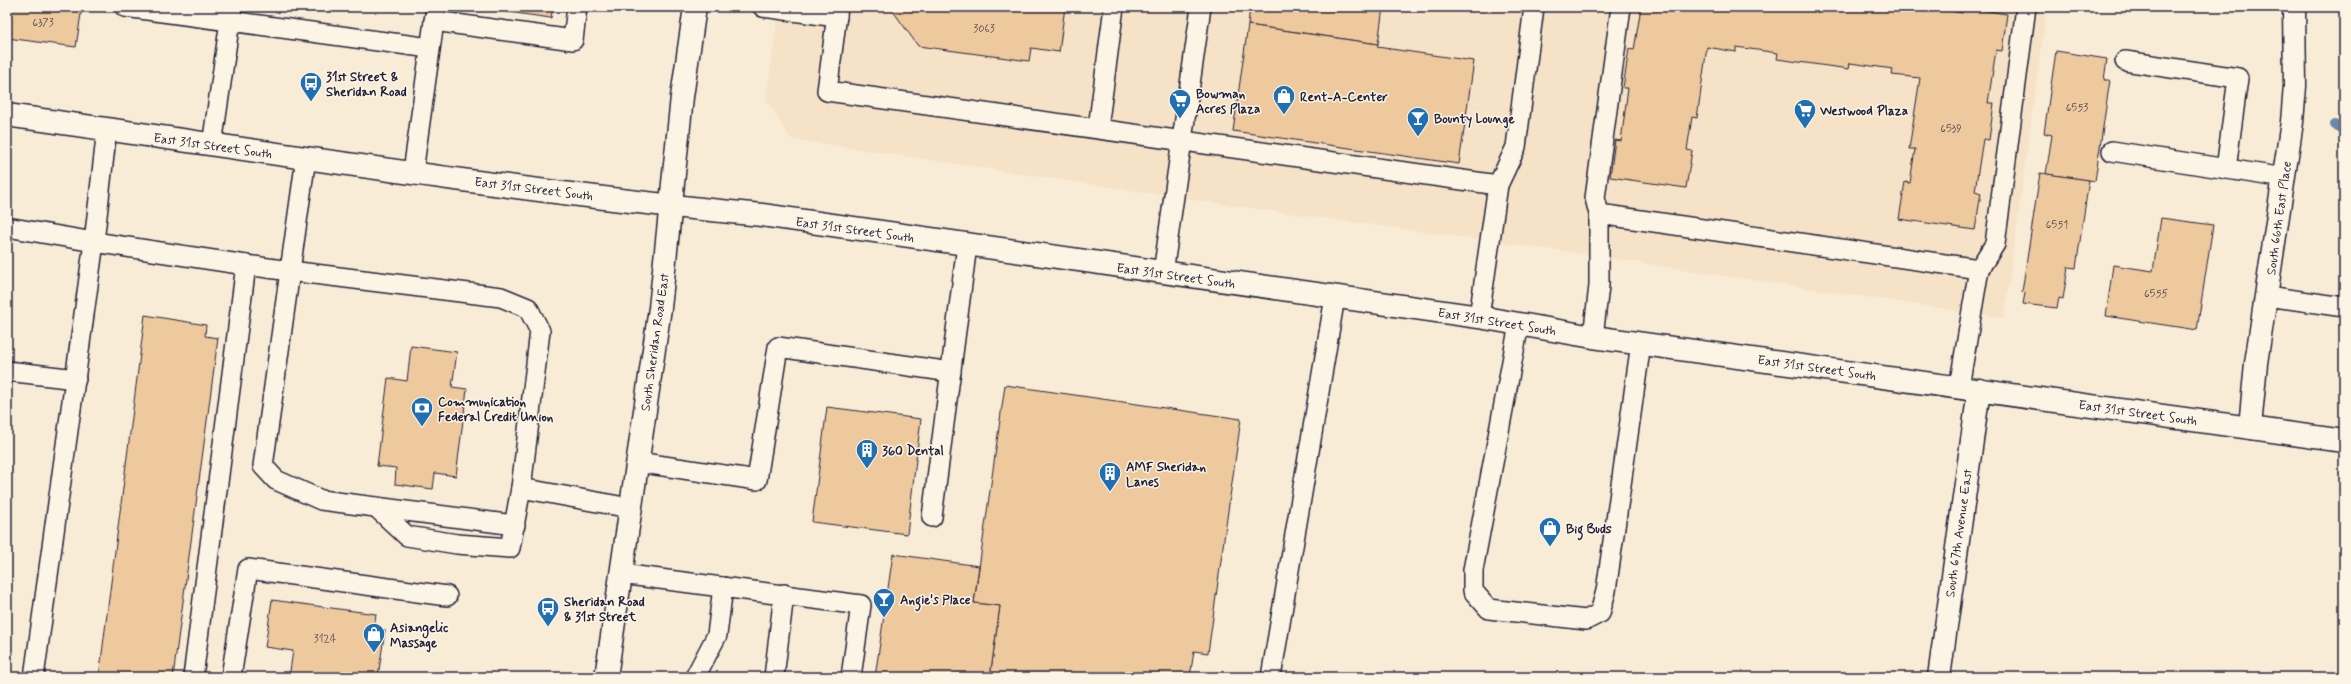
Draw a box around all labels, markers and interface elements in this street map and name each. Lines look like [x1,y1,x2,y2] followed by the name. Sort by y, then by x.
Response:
[32,16,54,30] house number: 6373
[973,22,995,36] house number: 3063
[326,69,407,101] place label: 31st Street & Sheridan Road
[298,70,324,103] bus stop icon: 31st Street & Sheridan Road
[1271,83,1297,116] shop icon: Rent-A-Center
[1196,86,1260,118] place label: Bowman Acres Plaza
[1167,87,1193,120] supermarket icon: Bowman Acres Plaza
[1300,89,1388,106] place label: Rent-A-Center
[1792,97,1818,130] supermarket icon: Westwood Plaza
[2066,101,2088,115] house number: 6553
[1819,103,1908,120] place label: Westwood Plaza
[1405,105,1431,138] bar icon: Bounty Lounge
[1434,111,1515,129] place label: Bounty Lounge
[1940,122,1962,136] house number: 6539
[152,130,273,163] street label: East 31st Street South
[2263,160,2296,276] street label: South 66th East Place
[473,174,594,205] street label: East 31st Street South
[794,214,915,247] street label: East 31st Street South
[2046,218,2068,232] house number: 6551
[1115,260,1236,293] street label: East 31st Street South
[637,272,674,412] street label: South Sheridan Road East
[2144,287,2169,301] house number: 6555
[1436,305,1557,340] street label: East 31st Street South
[1756,352,1877,385] street label: East 31st Street South
[438,394,554,426] place label: Communication Federal Credit Union
[409,395,435,428] bank icon: Communication Federal Credit Union
[2077,397,2198,430] street label: East 31st Street South
[854,437,880,470] building icon: 360 Dental
[882,443,944,460] place label: 360 Dental
[1126,459,1207,491] place label: AMF Sheridan Lanes
[1097,460,1123,493] building icon: AMF Sheridan Lanes
[1942,468,1977,599] street label: South 67th Avenue East
[1537,515,1563,548] shop icon: Big Buds
[1566,521,1612,541] place label: Big Buds
[871,586,897,619] bar icon: Angie's Place
[900,592,971,612] place label: Angie's Place
[564,594,645,626] place label: Sheridan Road & 31st Street
[535,595,561,628] bus stop icon: Sheridan Road & 31st Street
[390,620,449,653] place label: Asiangelic Massage
[361,621,387,654] shop icon: Asiangelic Massage
[314,632,337,646] house number: 3124

